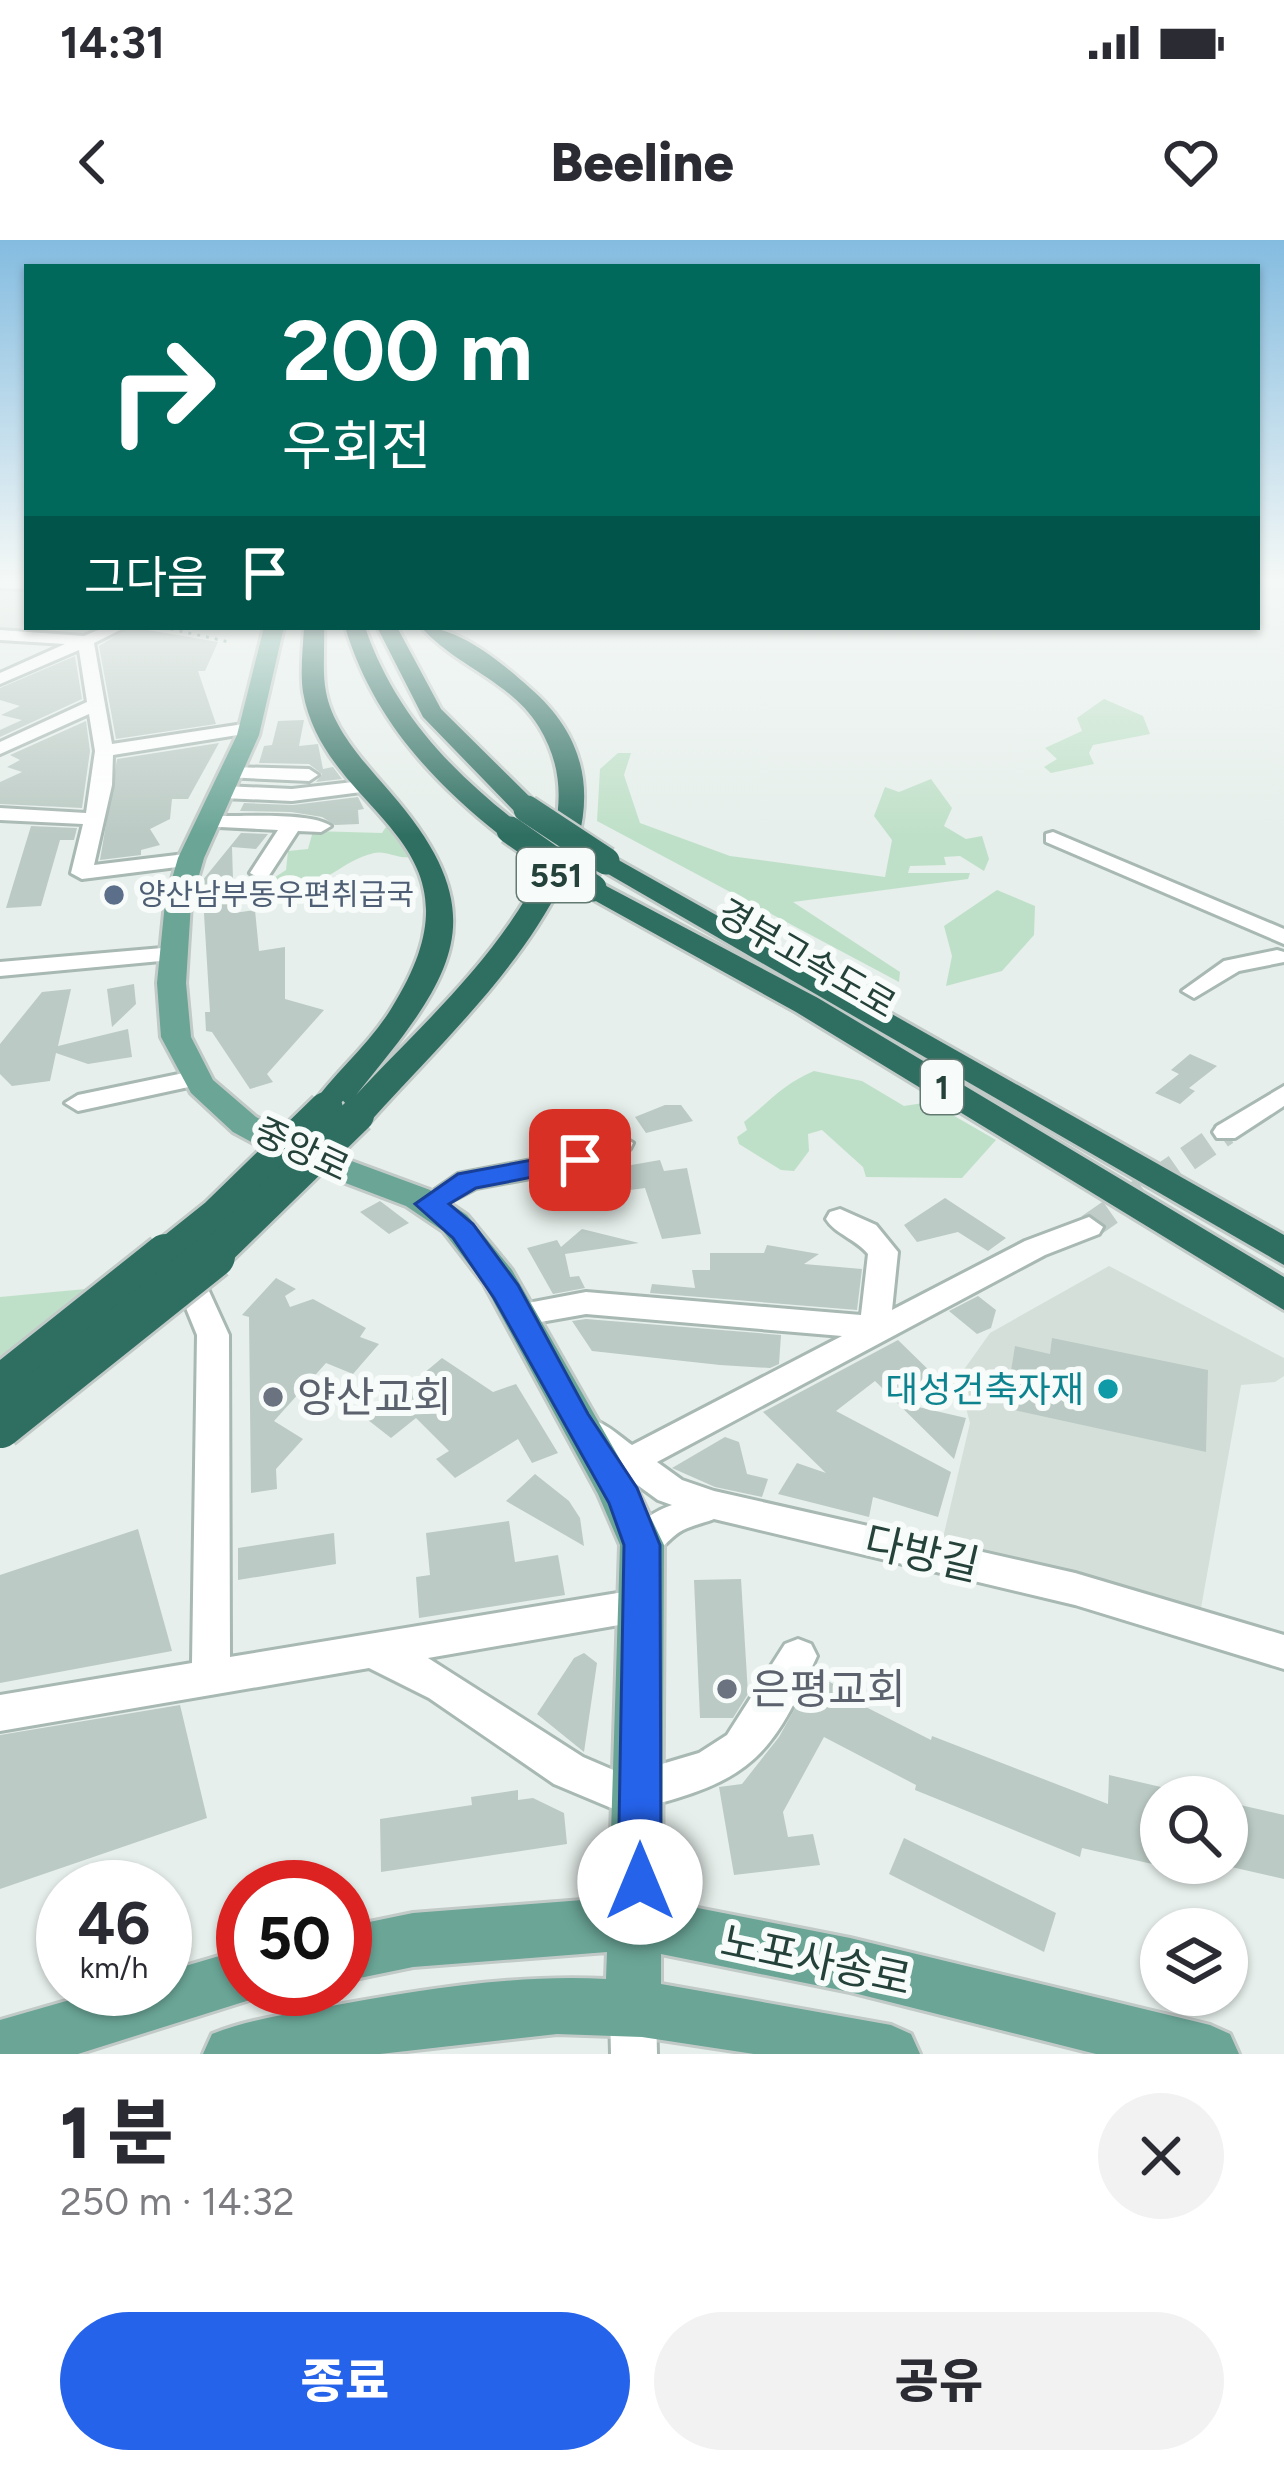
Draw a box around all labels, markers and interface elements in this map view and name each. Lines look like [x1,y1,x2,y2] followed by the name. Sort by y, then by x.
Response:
[60,15,165,69] text: 14:31
[60,129,126,195] icon: back
[1158,129,1224,195] icon: heart
[550,130,734,195] text: Beeline
[282,300,533,401] text: 200 m
[84,312,240,468] icon: right
[282,414,431,479] text: 우회전
[232,540,298,606] icon: arrive
[84,550,208,604] text: 그다음
[517,848,595,902] road number: 551
[138,876,414,913] place label: 양산남부동우편취급국
[101,882,127,908] marker: 양산남부동우편취급국
[710,890,904,1027] street label: 경부고속도로
[921,1060,963,1114] road number: 1
[248,1109,356,1190] street label: 중앙로
[529,1109,631,1211] pin
[547,1127,613,1193] icon: arrive
[885,1368,1084,1411] place label: 대성건축자재
[297,1372,452,1423] place label: 양산교회
[1095,1376,1121,1402] marker: 대성건축자재
[260,1384,286,1410] marker: 양산교회
[860,1516,984,1591] street label: 다방길
[751,1664,906,1715] place label: 은평교회
[714,1676,740,1702] marker: 은평교회
[1140,1776,1248,2016] map controls
[1140,1776,1248,1884] button: search
[577,1819,703,1945] position arrow
[216,1860,372,2016] speed limit sign: 50
[78,1887,150,1959] text: 46
[1140,1908,1248,2016] button: layers
[716,1915,916,2006] street label: 노포사송로
[80,1949,148,1986] text: km/h
[60,2090,174,2176] text: 1 분
[1098,2093,1224,2219] button: close
[60,2178,294,2225] text: 250 m · 14:32
[60,2312,630,2450] button: 종료
[654,2312,1224,2450] button: 공유

